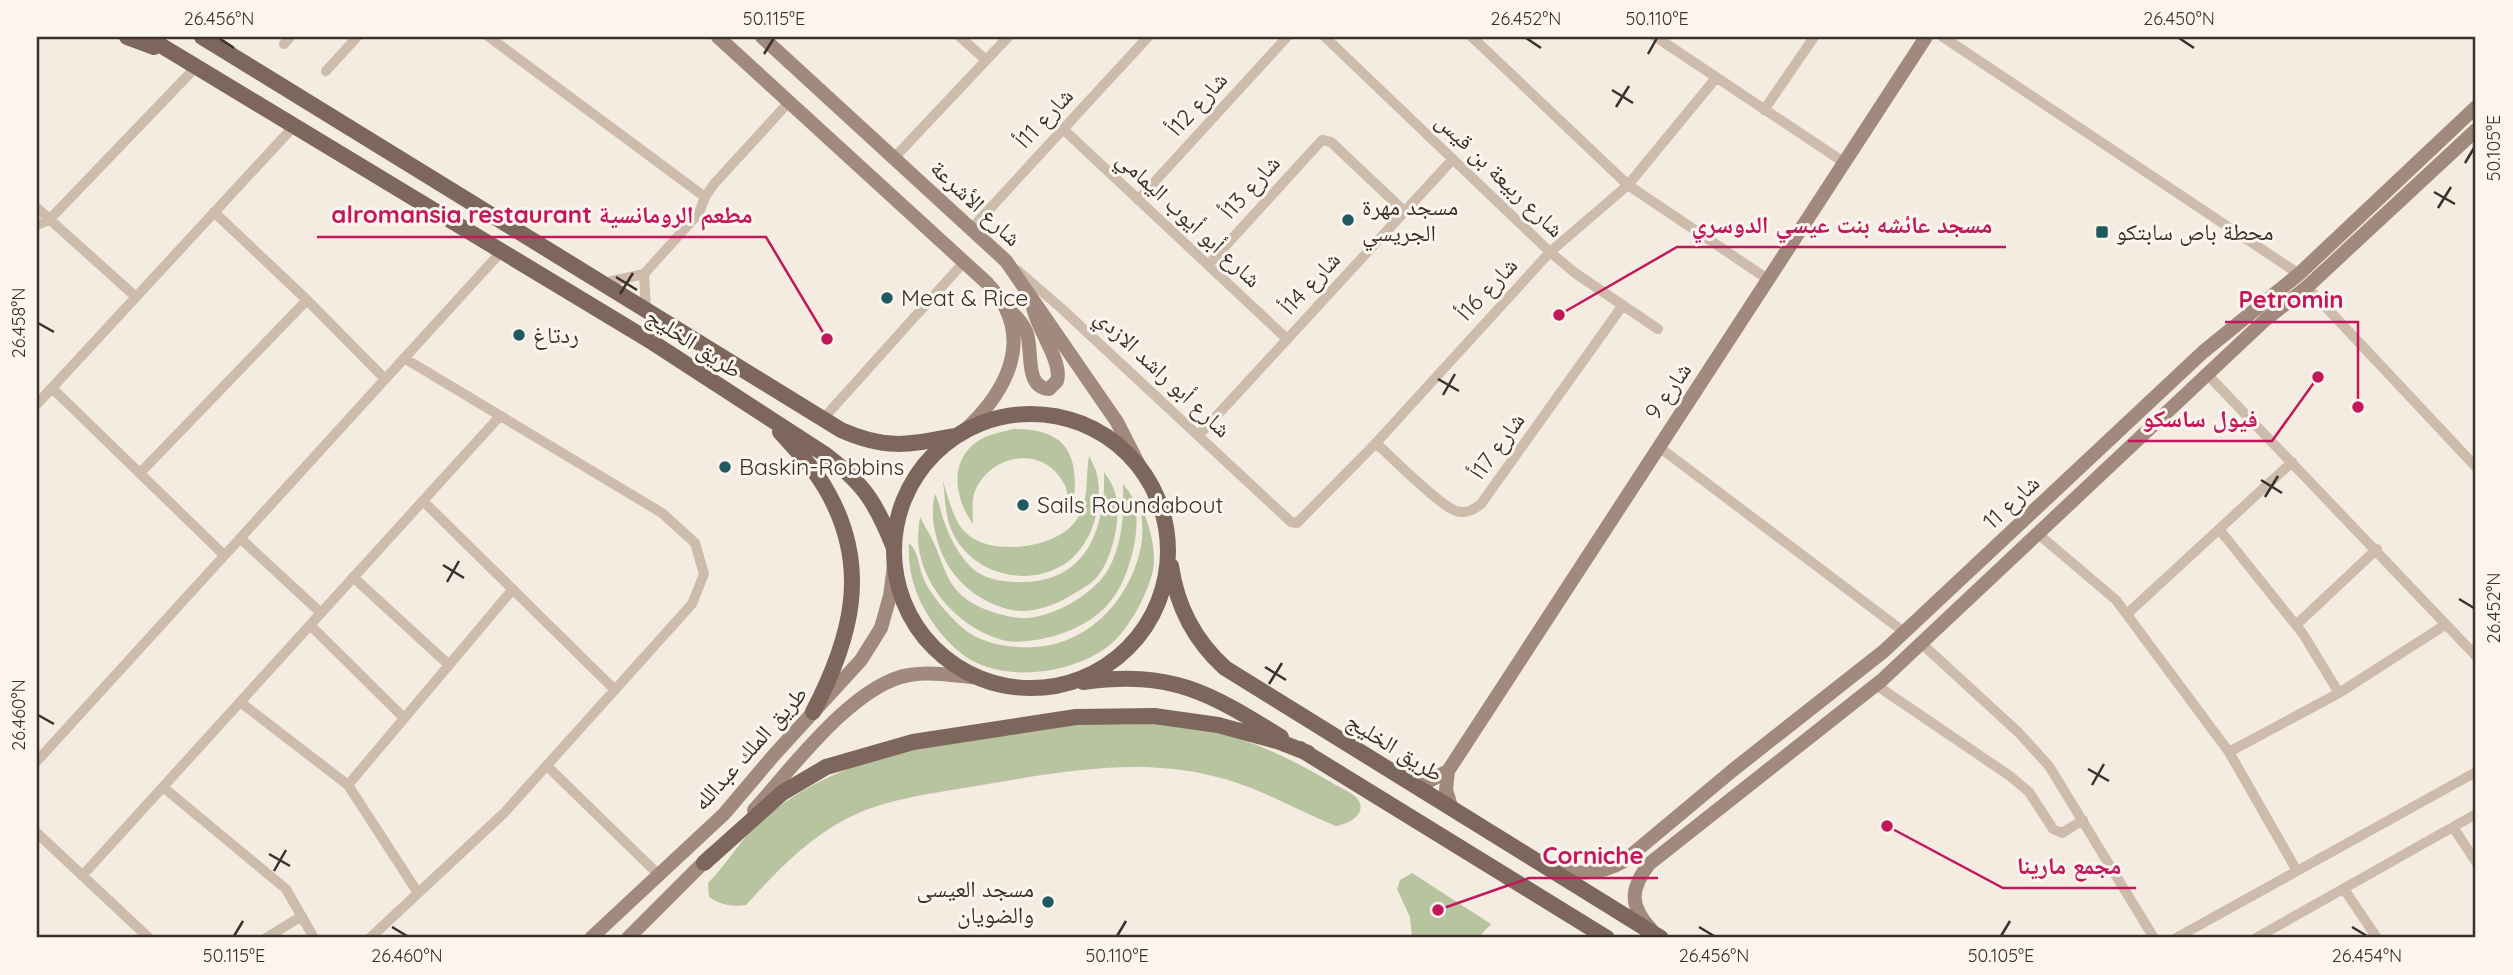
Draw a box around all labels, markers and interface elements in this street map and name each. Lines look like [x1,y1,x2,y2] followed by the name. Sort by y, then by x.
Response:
[184,7,254,30] text: 26.456°N
[743,7,805,30] text: 50.115°E
[1491,7,1561,30] text: 26.452°N
[1625,7,1689,30] text: 50.110°E
[2143,7,2215,30] text: 26.450°N
[1160,65,1234,143] street label: شارع 12أ
[1008,81,1080,155] street label: شارع 11أ
[1429,106,1571,244] street label: شارع ربيعة بن قيس
[2482,115,2505,181] text: 50.105°E
[1108,144,1268,297] street label: شارع أبو أيوب اليمامي
[1213,149,1287,225] street label: شارع 13أ
[924,153,1028,253] street label: شارع الأشرعة
[317,192,766,237] callout: alromansia restaurant مطعم الرومانسية
[1362,192,1458,252] place label: مسجد مهرة الجريسي
[331,199,753,231] text: alromansia restaurant مطعم الرومانسية
[1677,202,2006,247] callout: مسجد عائشه بنت عيسي الدوسري
[1692,209,1992,244] text: مسجد عائشه بنت عيسي الدوسري
[1340,212,1356,228] marker: مسجد مهرة الجريسي
[2116,217,2273,246] place label: محطة باص سابتكو
[2094,224,2110,240] marker: محطة باص سابتكو
[1273,245,1347,321] street label: شارع 14أ
[1450,251,1524,327] street label: شارع 16أ
[2225,277,2358,322] callout: Petromin
[901,283,1028,312] place label: Meat & Rice
[2238,284,2344,314] text: Petromin
[7,288,30,358] text: 26.458°N
[879,290,895,306] marker: Meat & Rice
[640,301,748,385] street label: طريق الخليج
[1086,302,1237,447] street label: شارع أبو راشد الازدي
[533,320,579,350] place label: ردتاغ
[511,327,527,343] marker: ردتاغ
[1638,357,1698,425] street label: شارع 9
[2128,396,2272,441] callout: فيول ساسكو
[2142,403,2258,433] text: فيول ساسكو
[1463,407,1531,485] street label: شارع 17أ
[739,452,904,481] place label: Baskin-Robbins
[717,459,733,475] marker: Baskin-Robbins
[1976,468,2046,536] street label: شارع 11
[1037,490,1224,519] place label: Sails Roundabout
[1015,497,1031,513] marker: Sails Roundabout
[2482,573,2505,643] text: 26.452°N
[7,679,30,751] text: 26.460°N
[686,679,813,816] street label: طريق الملك عبدالله
[1341,706,1449,788] street label: طريق الخليج
[1529,833,1658,878] callout: Corniche
[1542,840,1644,870] text: Corniche
[2003,843,2136,888] callout: مجمع مارينا
[2017,850,2121,882] text: مجمع مارينا
[917,874,1034,929] place label: مسجد العيسى والضويان
[1040,894,1056,910] marker: مسجد العيسى والضويان
[203,944,265,967] text: 50.115°E
[371,944,443,967] text: 26.460°N
[1085,944,1149,967] text: 50.110°E
[1679,944,1749,967] text: 26.456°N
[1968,944,2034,967] text: 50.105°E
[2332,944,2402,967] text: 26.454°N

